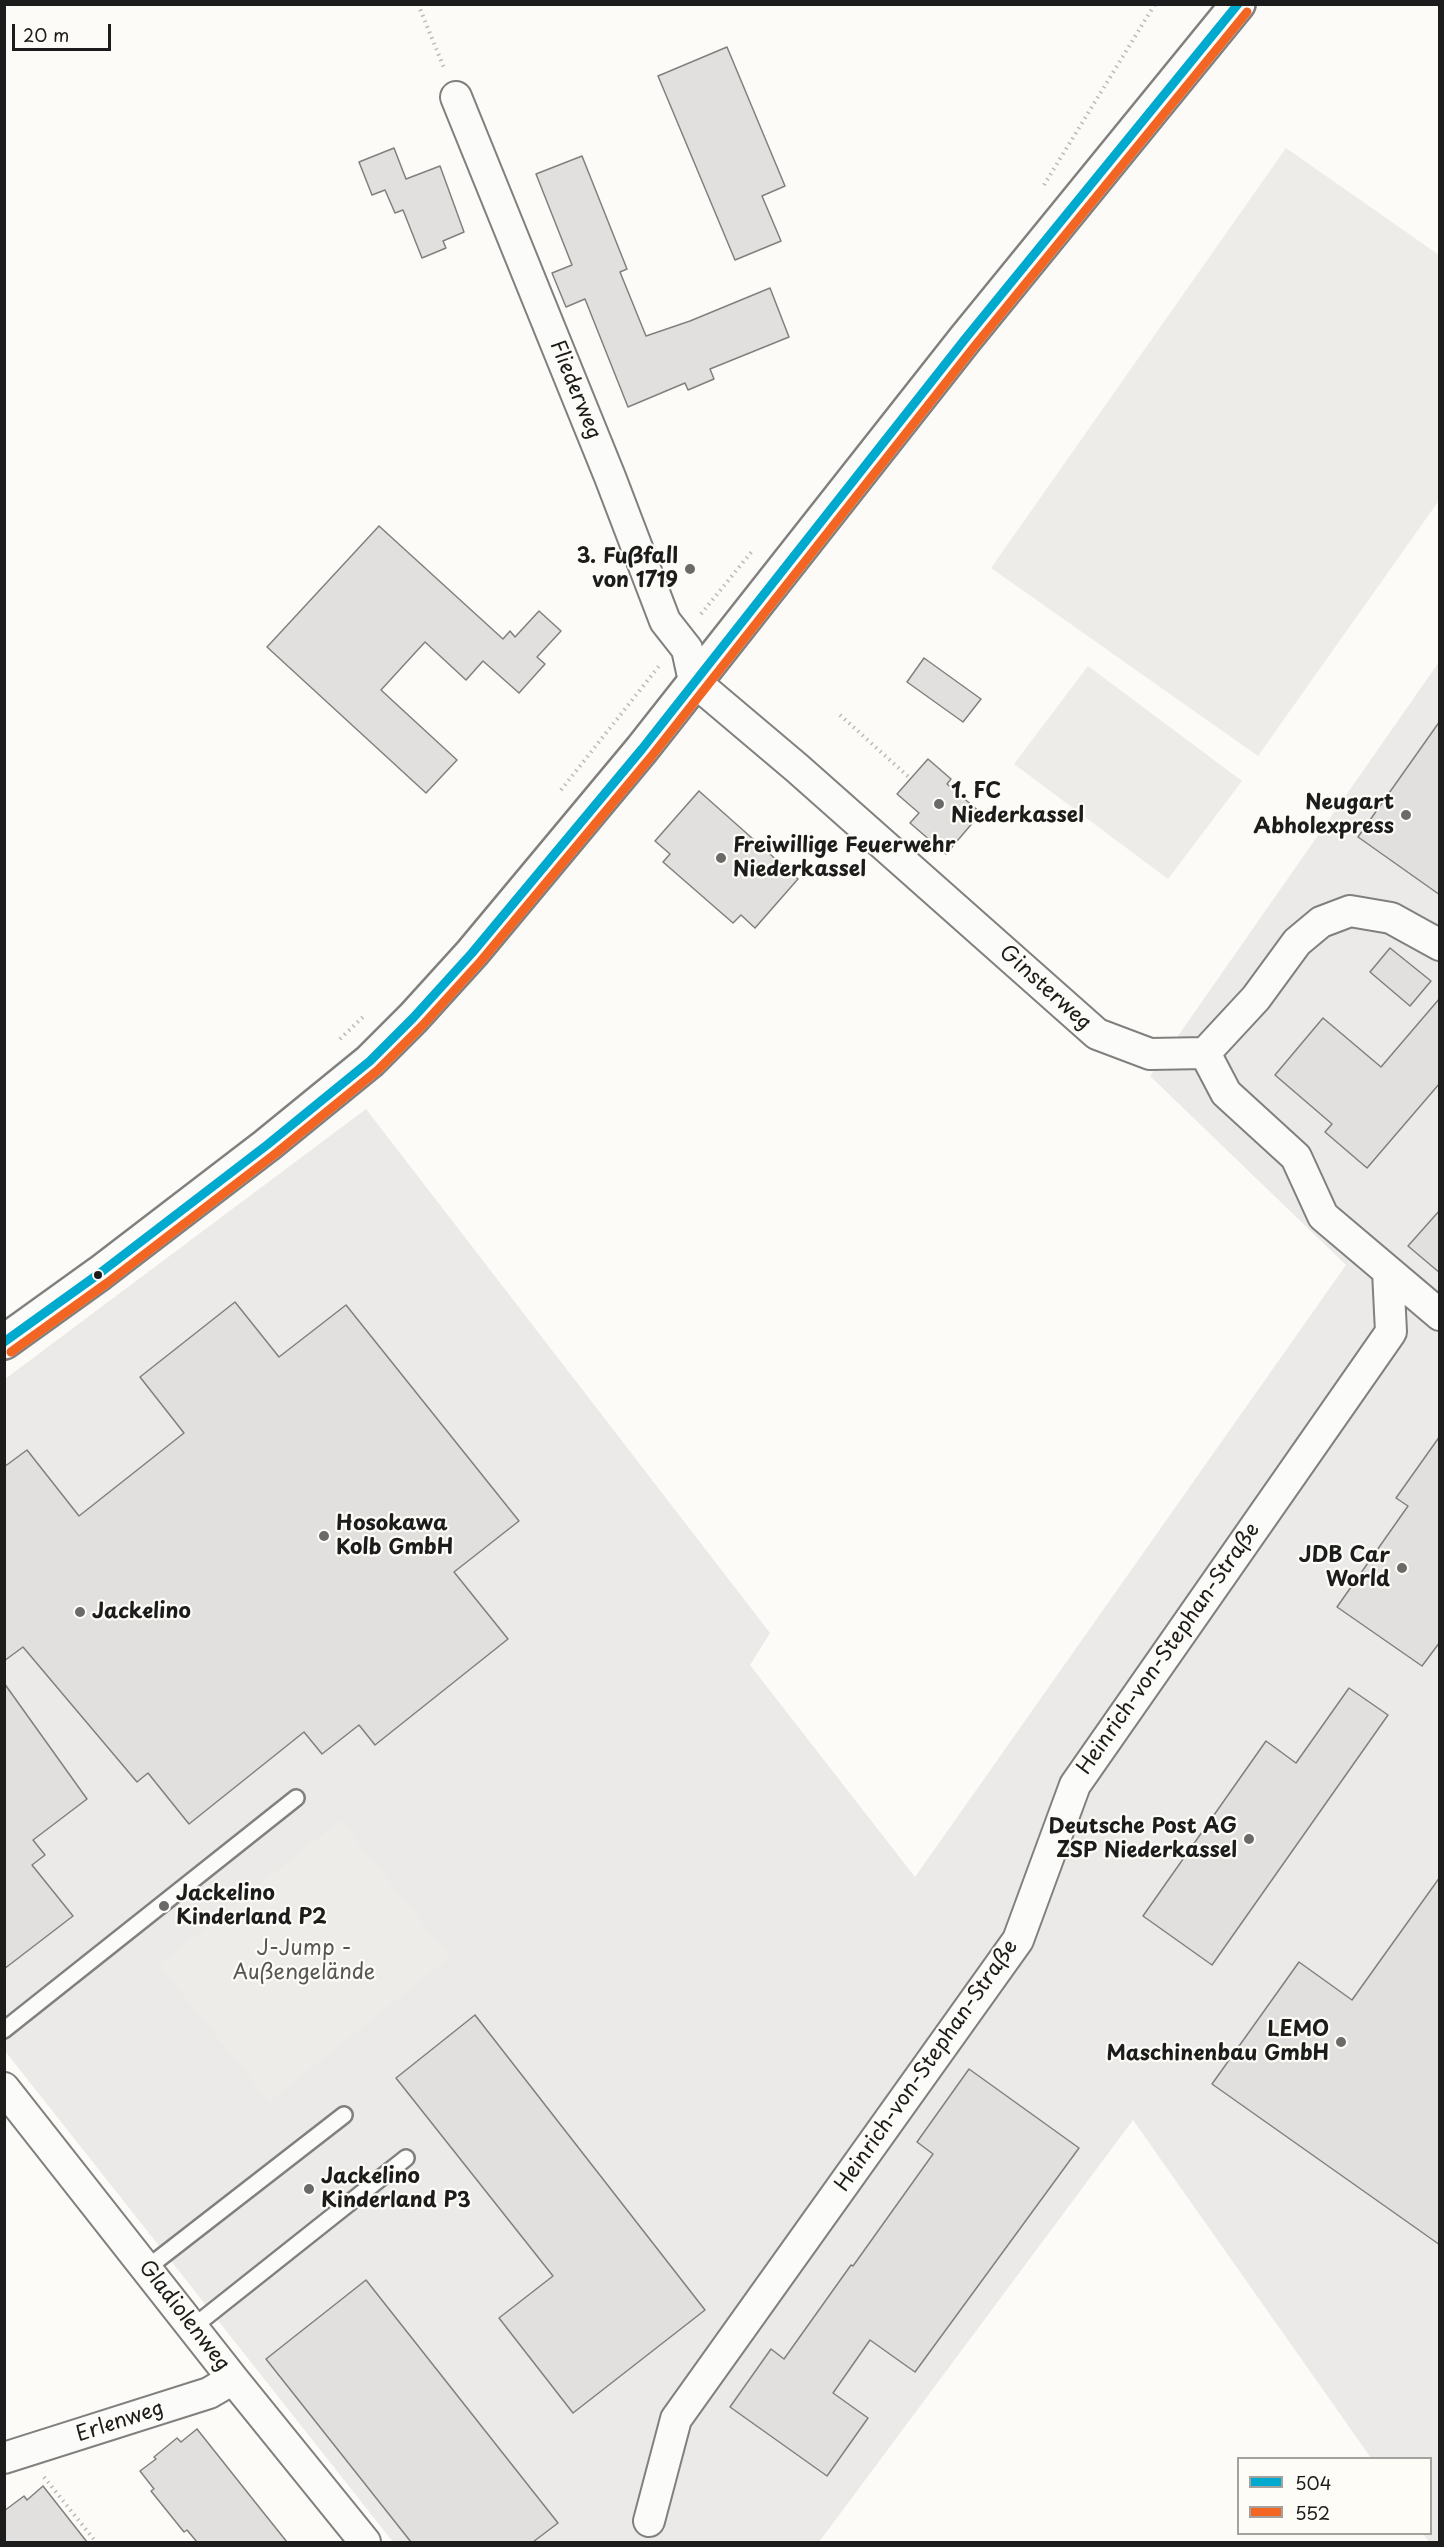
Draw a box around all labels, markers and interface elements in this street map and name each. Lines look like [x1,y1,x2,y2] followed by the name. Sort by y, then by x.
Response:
[15,12,114,50] scale bar
[23,21,69,48] text: 20 m
[544,337,606,443] street label: Fliederweg
[577,544,678,594] place label: 3. Fußfall von 1719
[683,562,697,576] marker: 3. Fußfall von 1719
[951,779,1084,829] place label: 1. FC Niederkassel
[1254,790,1394,840] place label: Neugart Abholexpress
[932,797,946,811] marker: 1. FC Niederkassel
[1399,808,1413,822] marker: Neugart Abholexpress
[733,833,956,883] place label: Freiwillige Feuerwehr Niederkassel
[714,851,728,865] marker: Freiwillige Feuerwehr Niederkassel
[994,940,1096,1036] street label: Ginsterweg
[92,1269,104,1281] unlabelled marker
[336,1511,453,1561] place label: Hosokawa Kolb GmbH
[1072,1518,1266,1780] street label: Heinrich-von-Stephan-Straße
[317,1529,331,1543] marker: Hosokawa Kolb GmbH
[1299,1543,1390,1593] place label: JDB Car World
[1395,1561,1409,1575] marker: JDB Car World
[92,1599,191,1625] place label: Jackelino
[73,1605,87,1619] marker: Jackelino
[1049,1814,1237,1864] place label: Deutsche Post AG ZSP Niederkassel
[1242,1832,1256,1846] marker: Deutsche Post AG ZSP Niederkassel
[176,1881,327,1931] place label: Jackelino Kinderland P2
[157,1899,171,1913] marker: Jackelino Kinderland P2
[830,1935,1024,2197] street label: Heinrich-von-Stephan-Straße
[233,1936,375,1986] park label: J-Jump - Außengelände
[1106,2017,1329,2067] place label: LEMO Maschinenbau GmbH
[1334,2035,1348,2049] marker: LEMO Maschinenbau GmbH
[321,2164,471,2214] place label: Jackelino Kinderland P3
[302,2182,316,2196] marker: Jackelino Kinderland P3
[133,2256,235,2376] street label: Gladiolenweg
[73,2396,167,2448] street label: Erlenweg
[1237,2457,1432,2535] legend
[1295,2469,1332,2496] text: 504
[1295,2499,1330,2526] text: 552

